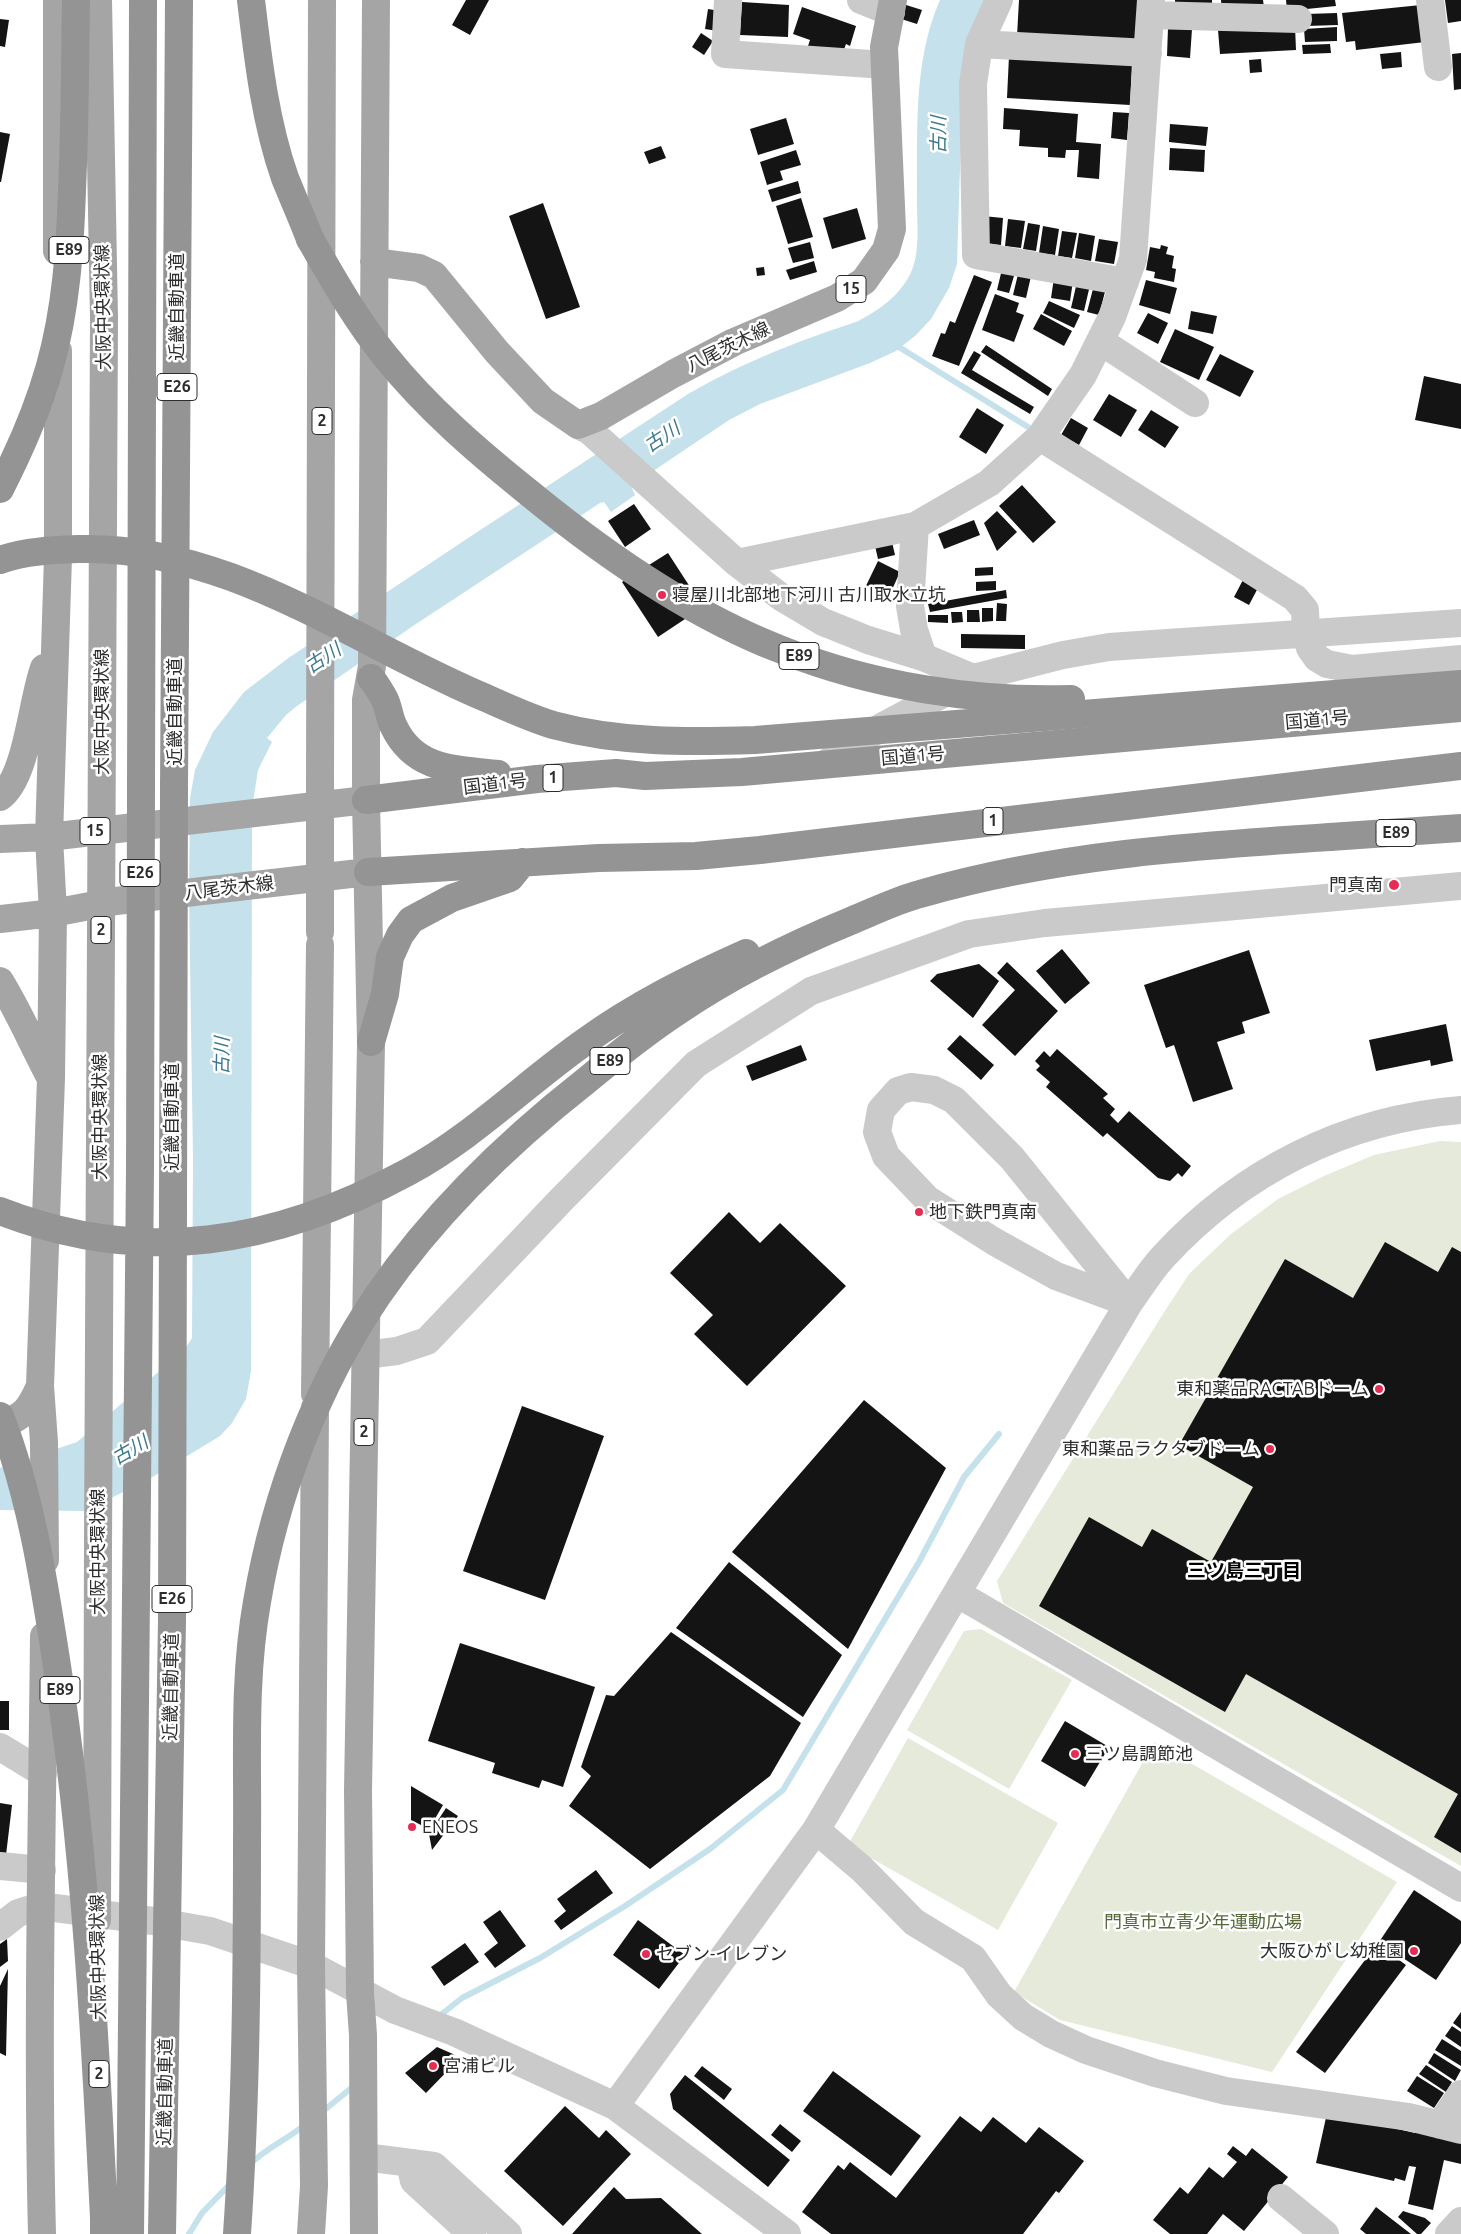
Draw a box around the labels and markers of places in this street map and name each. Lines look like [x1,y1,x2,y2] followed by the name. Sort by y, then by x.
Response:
[672,584,946,606] place label: 寝屋川北部地下河川 古川取水立坑
[656,589,668,601] marker: 寝屋川北部地下河川 古川取水立坑
[1329,874,1383,896] place label: 門真南
[1387,878,1401,892] marker: 門真南
[929,1201,1037,1223] place label: 地下鉄門真南
[913,1206,925,1218] marker: 地下鉄門真南
[1176,1378,1369,1400] place label: 東和薬品RACTABドーム
[1373,1383,1385,1395] marker: 東和薬品RACTABドーム
[1062,1438,1260,1460] place label: 東和薬品ラクタブドーム
[1264,1443,1276,1455] marker: 東和薬品ラクタブドーム
[1085,1743,1193,1765] place label: 三ツ島調節池
[1069,1748,1081,1760] marker: 三ツ島調節池
[422,1816,478,1838] place label: ENEOS
[406,1821,418,1833] marker: ENEOS
[1260,1940,1404,1962] place label: 大阪ひがし幼稚園
[656,1943,787,1965] place label: セブン-イレブン
[1408,1945,1420,1957] marker: 大阪ひがし幼稚園
[640,1948,652,1960] marker: セブン-イレブン
[443,2055,515,2077] place label: 宮浦ビル
[427,2060,439,2072] marker: 宮浦ビル

